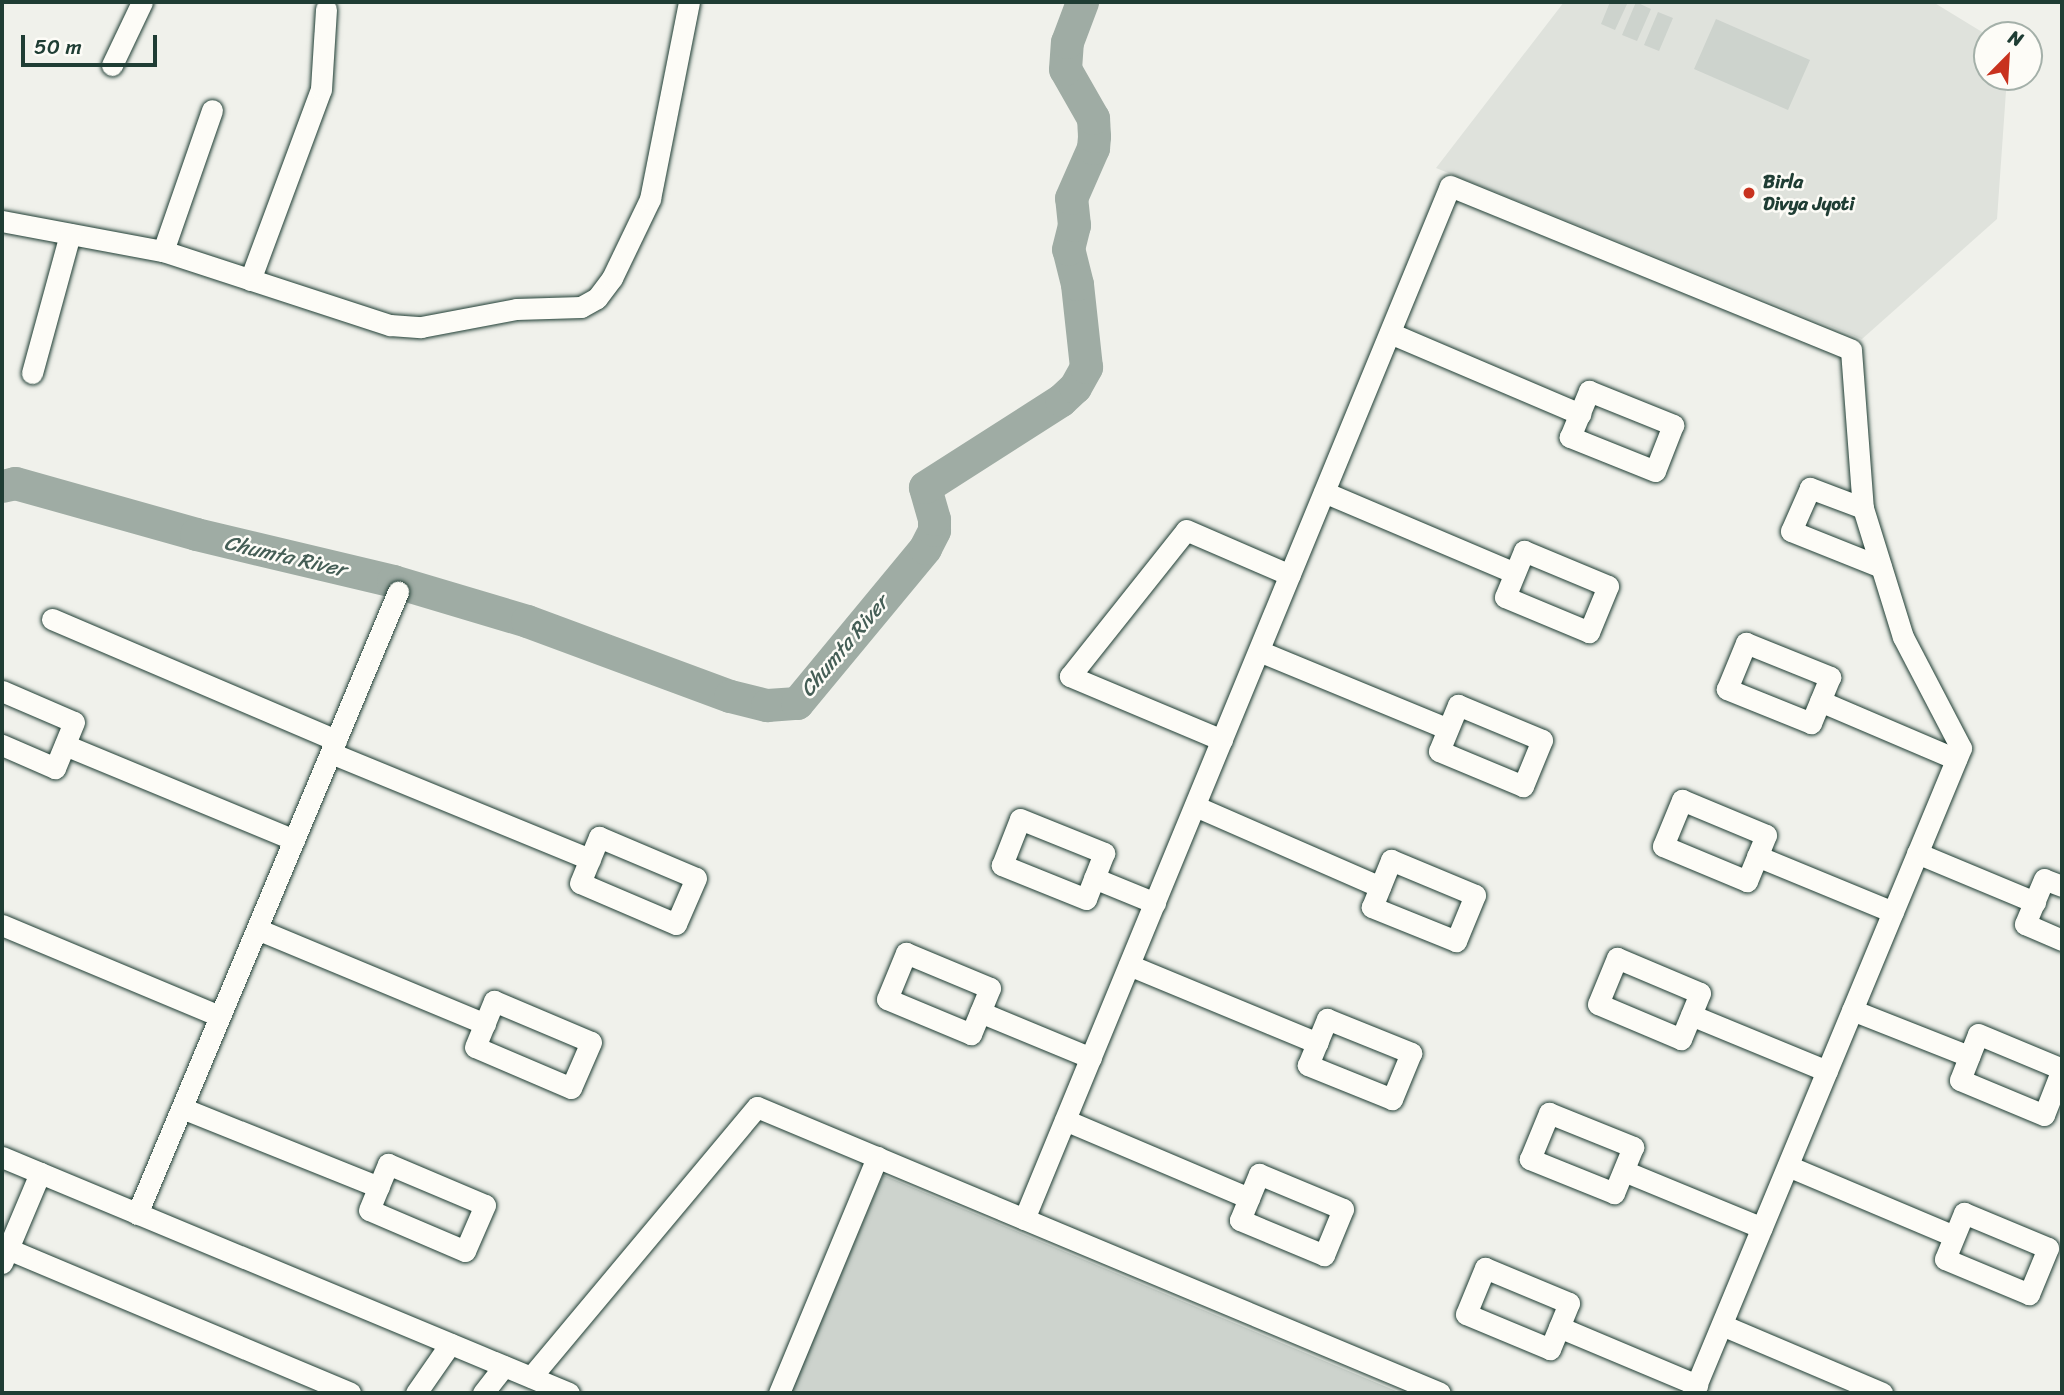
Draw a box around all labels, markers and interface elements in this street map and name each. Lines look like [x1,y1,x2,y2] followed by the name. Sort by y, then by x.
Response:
[2003,20,2029,56] text: N
[24,21,161,65] scale bar
[1973,21,2043,91] north arrow
[34,28,82,66] text: 50 m
[1763,171,1855,215] place label: Birla Divya Jyoti
[1741,185,1757,201] marker: Birla Divya Jyoti
[222,530,348,582] water label: Chumta River
[795,591,893,701] water label: Chumta River

